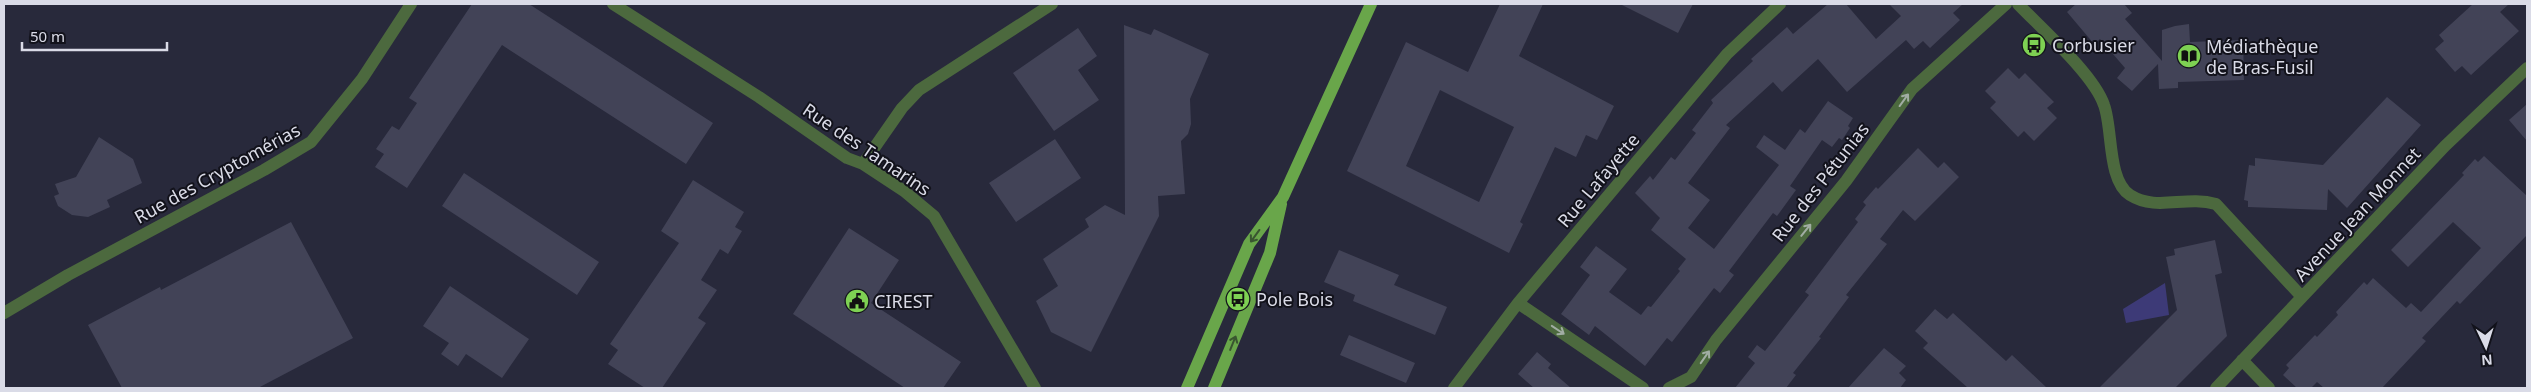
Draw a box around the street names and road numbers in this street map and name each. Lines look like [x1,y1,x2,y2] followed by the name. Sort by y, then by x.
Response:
[798,97,936,201] street label: Rue des Tamarins
[130,117,304,229] street label: Rue des Cryptomérias
[1766,118,1874,246] street label: Rue des Pétunias
[1552,128,1644,232] street label: Rue Lafayette
[2289,141,2426,286] street label: Avenue Jean Monnet

